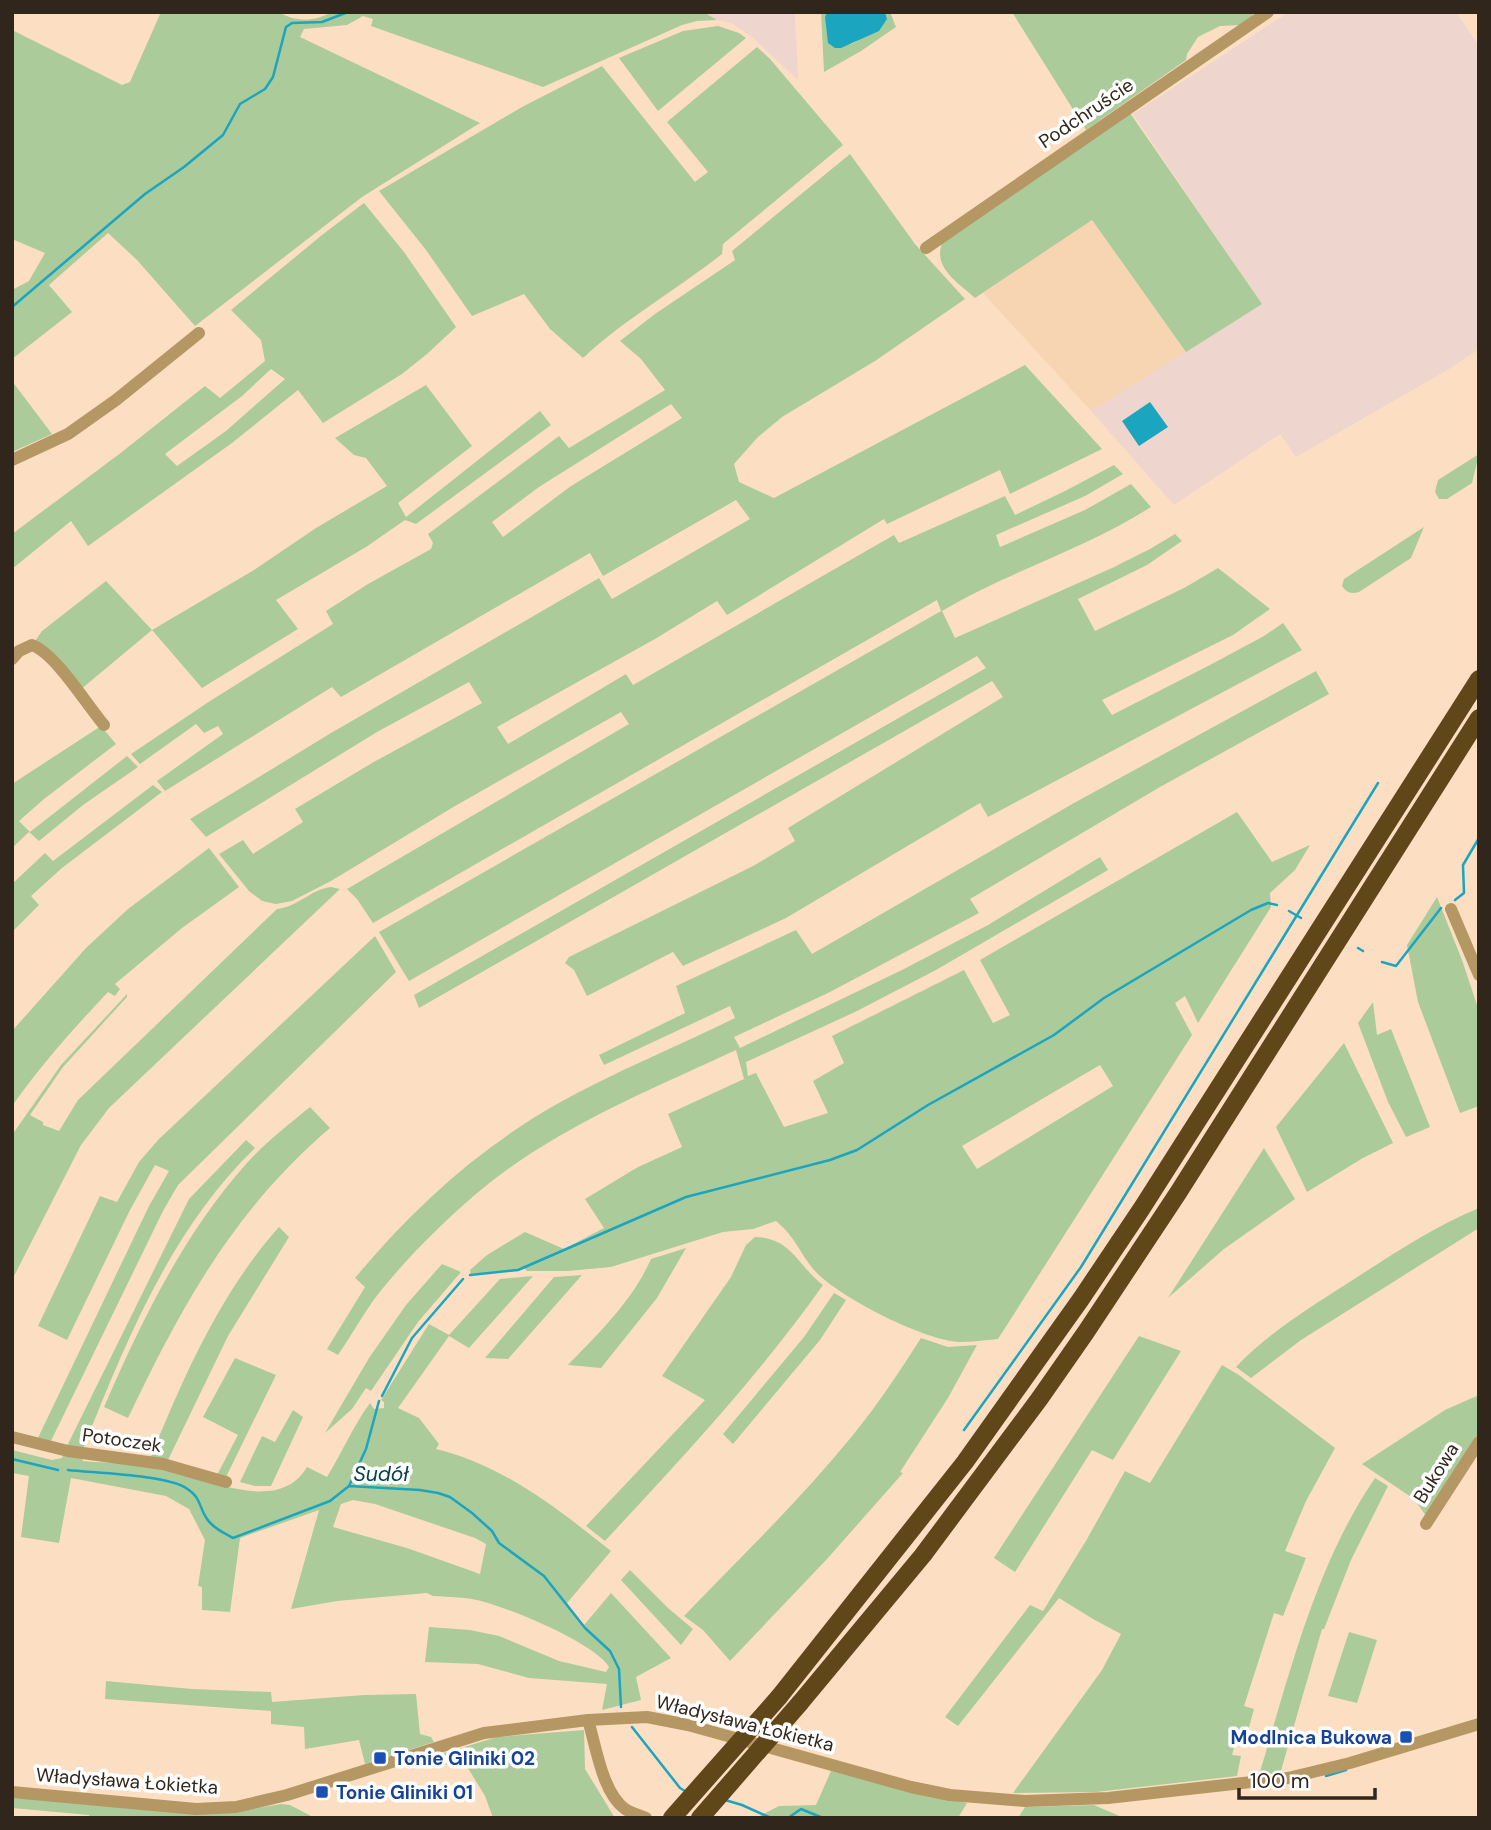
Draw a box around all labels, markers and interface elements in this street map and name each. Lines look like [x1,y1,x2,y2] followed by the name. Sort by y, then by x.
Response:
[1034,72,1138,154] street label: Podchruście
[81,1422,164,1458] street label: Potoczek
[1408,1438,1464,1508] street label: Bukowa
[353,1460,409,1488] water label: Sudół
[653,1689,837,1757] street label: Władysława Łokietka
[1231,1725,1392,1750] place label: Modlnica Bukowa
[1398,1729,1414,1745] marker: Modlnica Bukowa
[394,1746,535,1771] place label: Tonie Gliniki 02
[372,1750,388,1766] marker: Tonie Gliniki 02
[1239,1756,1376,1800] scale bar
[35,1762,219,1800] street label: Władysława Łokietka
[1250,1767,1310,1795] text: 100 m
[336,1780,473,1805] place label: Tonie Gliniki 01
[314,1784,330,1800] marker: Tonie Gliniki 01

